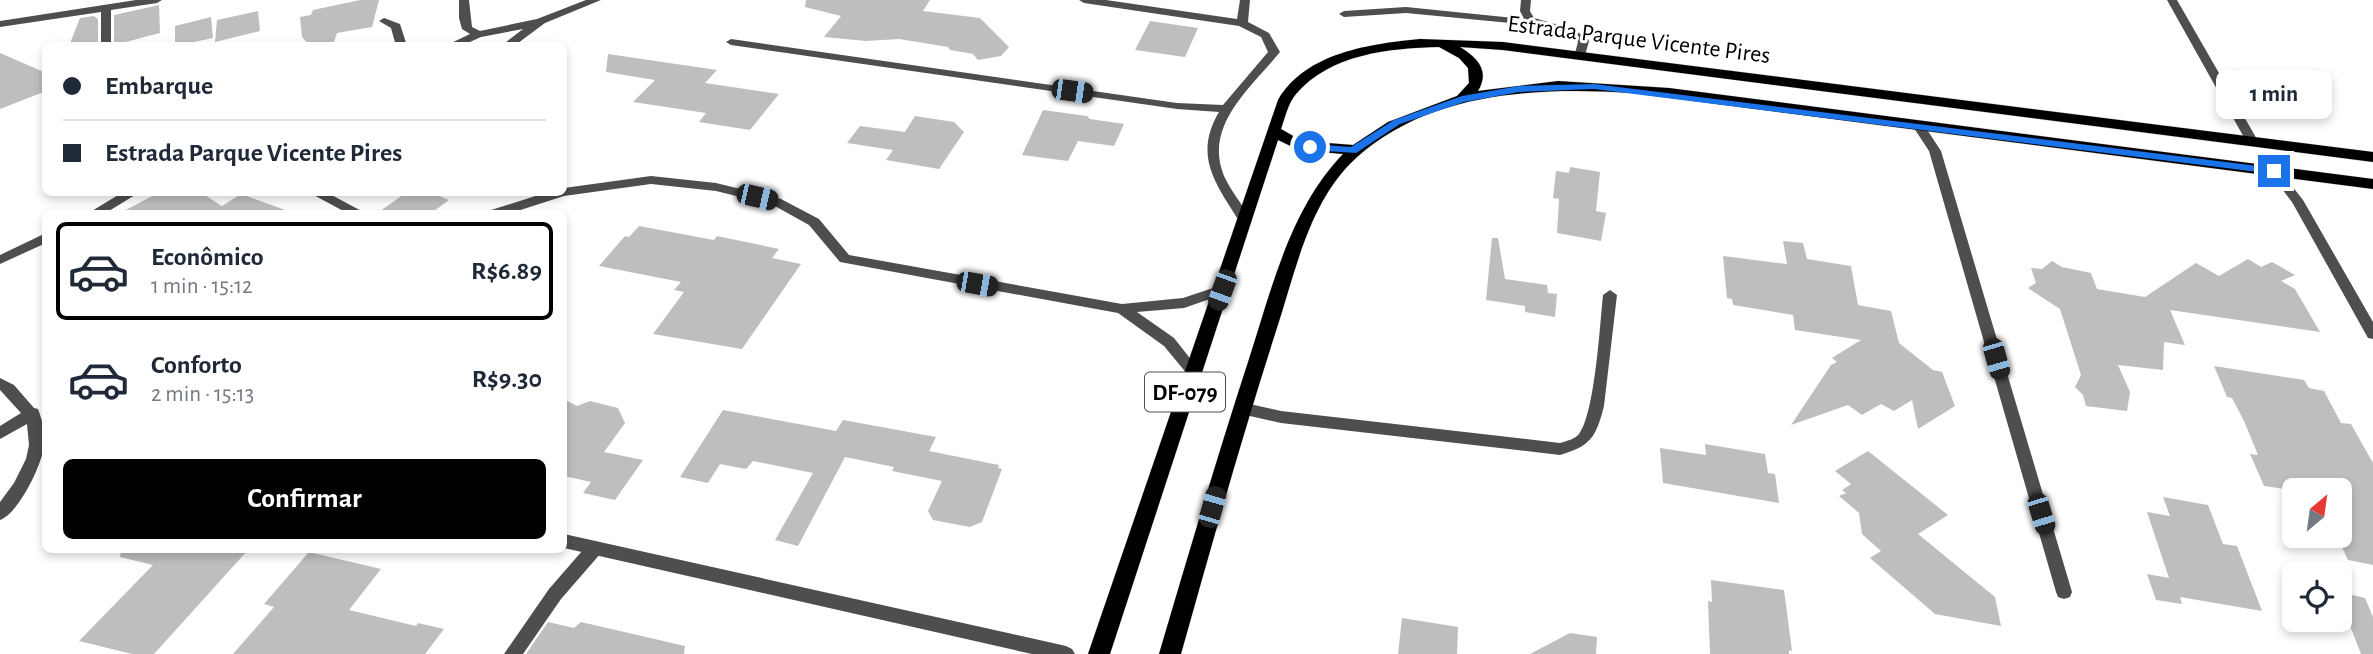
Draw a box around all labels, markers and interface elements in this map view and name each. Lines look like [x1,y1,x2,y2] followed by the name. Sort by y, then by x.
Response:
[1506,12,1772,68] street label: Estrada Parque Vicente Pires
[2216,69,2332,118] callout: 1 min
[105,73,213,99] text: Embarque
[1050,78,1095,104] car
[2250,83,2298,106] text: 1 min
[1294,131,1326,163] route start
[105,140,402,166] text: Estrada Parque Vicente Pires
[2258,155,2290,187] route end
[735,182,780,212] car
[67,240,130,303] icon: car
[151,244,264,270] text: Econômico
[471,258,542,284] text: R$6.89
[1205,267,1240,313] car
[955,270,1000,298] car
[151,275,253,298] text: 1 min · 15:12
[1981,336,2012,382] car
[67,348,130,411] icon: car
[151,352,242,378] text: Conforto
[472,366,542,392] text: R$9.30
[1145,372,1225,412] road number: DF-079
[151,383,254,406] text: 2 min · 15:13
[63,459,546,539] button: Confirmar
[2282,478,2352,548] north arrow
[2282,478,2352,632] map controls
[1197,484,1228,530] car
[2025,491,2058,537] car
[2282,562,2352,632] button: locate

